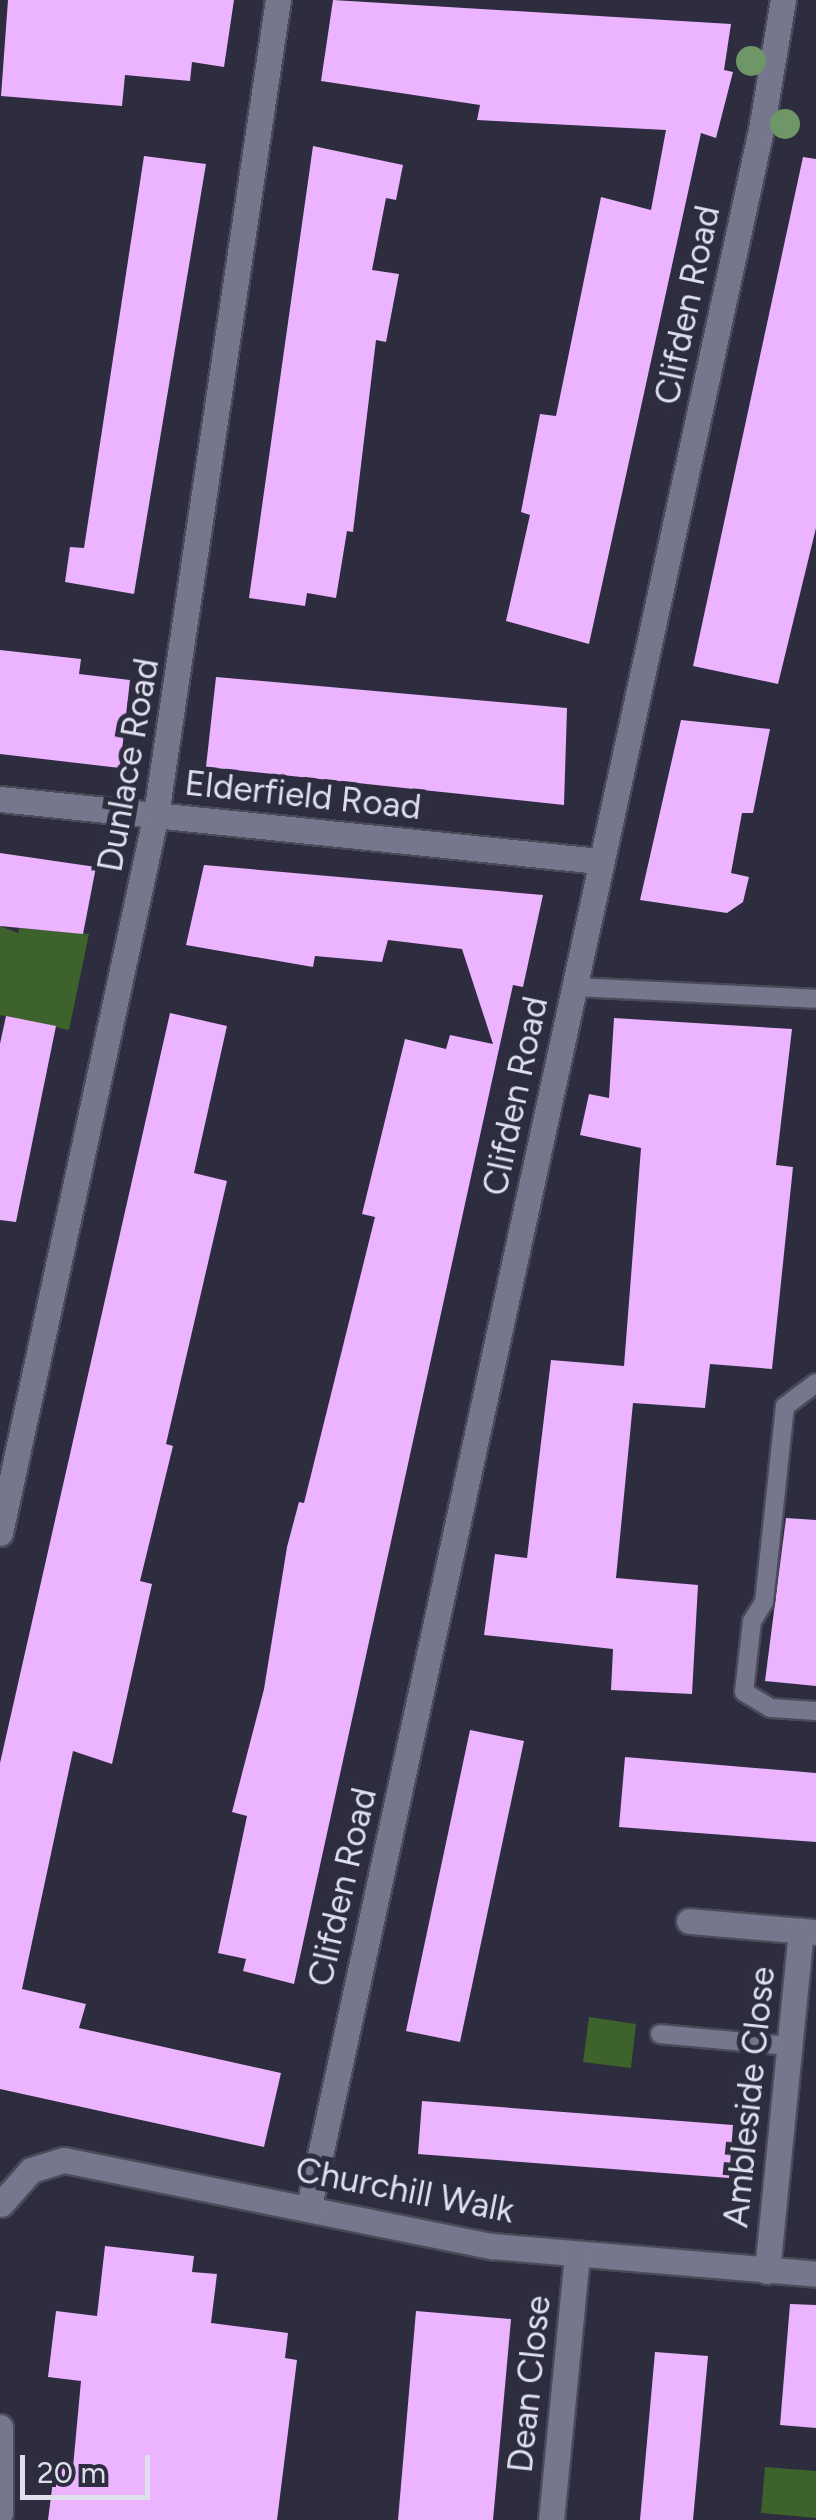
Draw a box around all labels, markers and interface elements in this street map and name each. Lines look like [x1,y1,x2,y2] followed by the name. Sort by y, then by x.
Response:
[645,202,729,408] street label: Clifden Road
[89,655,167,875] street label: Dunlace Road
[183,762,423,828] street label: Elderfield Road
[473,993,557,1199] street label: Clifden Road
[299,1784,385,1990] street label: Clifden Road
[714,1964,784,2230] street label: Ambleside Close
[292,2148,518,2232] street label: Churchill Walk
[499,2293,559,2475] street label: Dean Close
[25,2435,155,2497] scale bar
[37,2454,106,2491] text: 20 m

